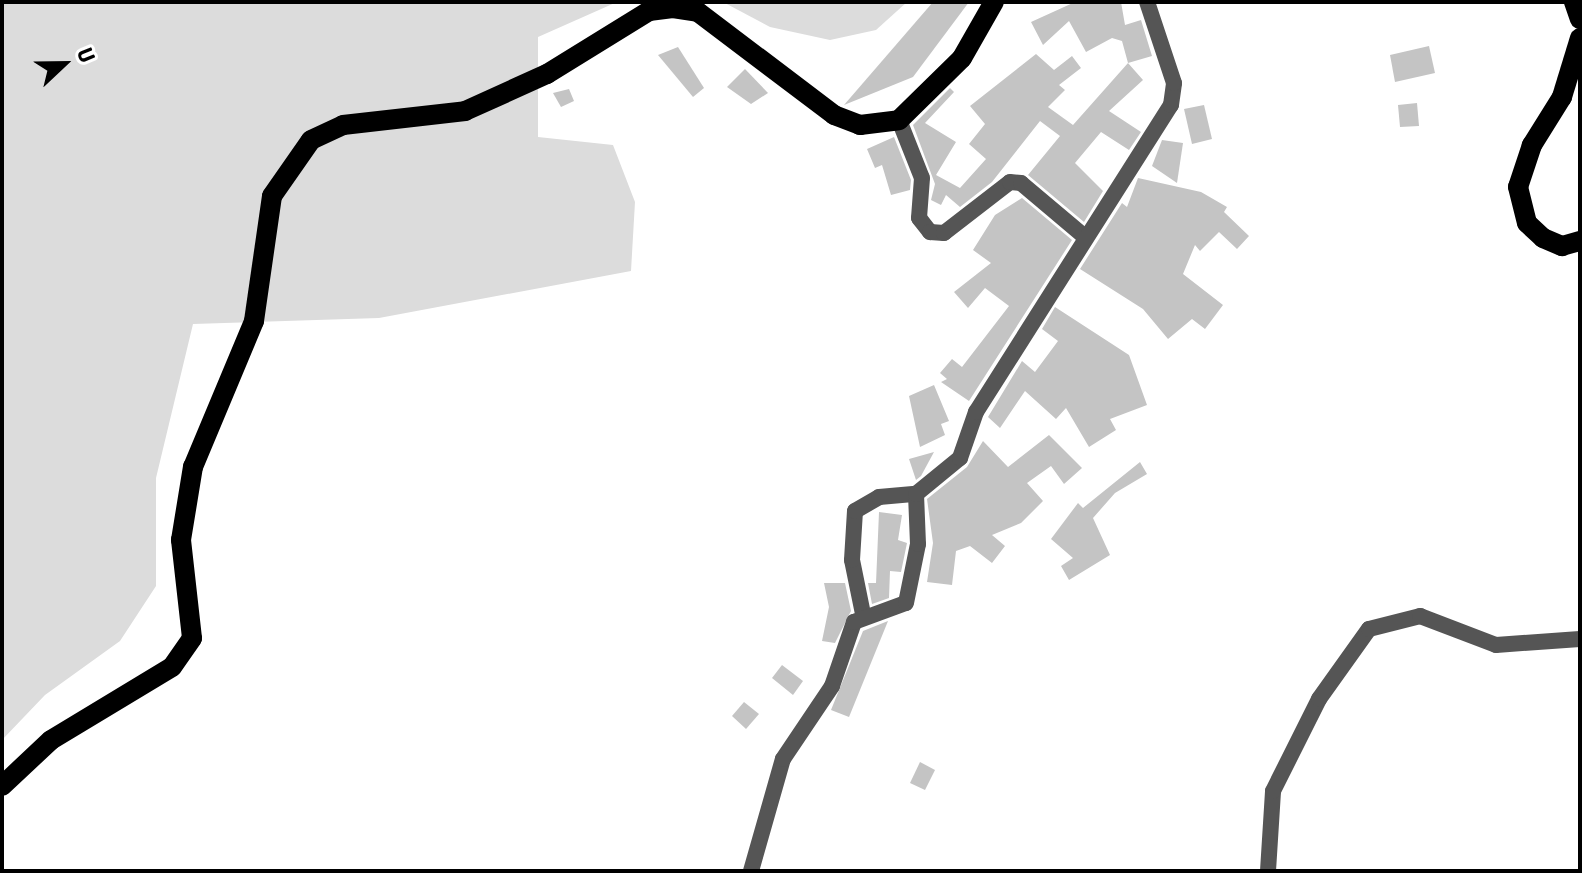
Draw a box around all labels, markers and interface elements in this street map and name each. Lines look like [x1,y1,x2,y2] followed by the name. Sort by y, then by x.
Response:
[24,24,104,104] north arrow
[72,44,101,66] text: U

